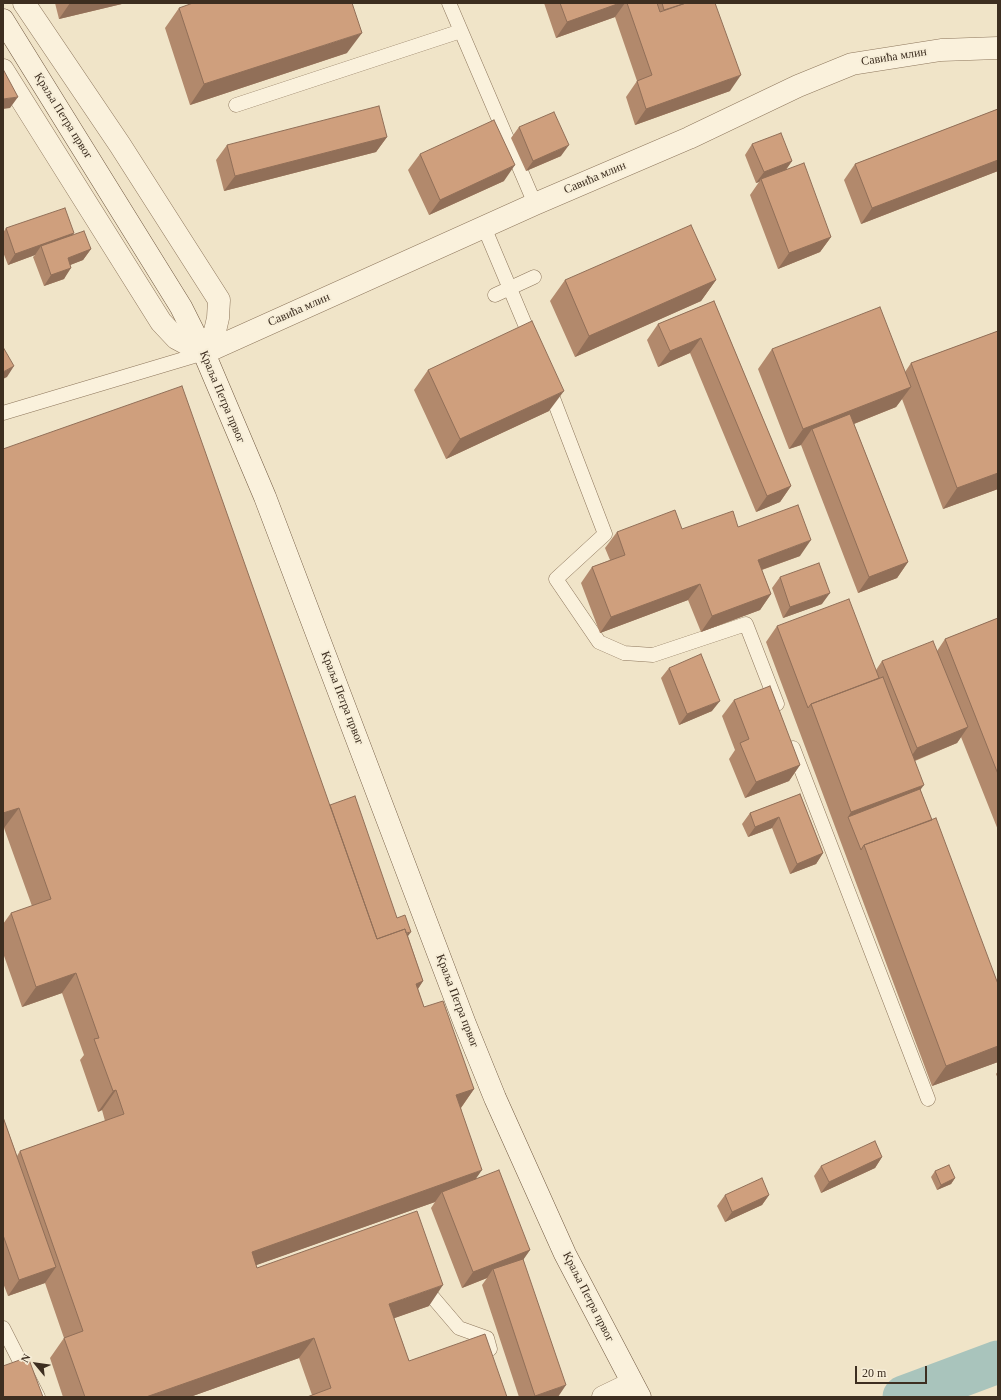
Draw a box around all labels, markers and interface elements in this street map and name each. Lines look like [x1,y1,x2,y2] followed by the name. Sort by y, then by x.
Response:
[860,45,928,69] street label: Савића млин
[31,70,95,162] street label: Краља Петра првог
[562,158,628,198] street label: Савића млин
[266,290,332,330] street label: Савића млин
[196,349,248,445] street label: Краља Петра првог
[318,649,366,747] street label: Краља Петра првог
[433,952,481,1050] street label: Краља Петра првог
[559,1250,617,1344] street label: Краља Петра првог
[16,1344,56,1384] north arrow
[18,1352,33,1365] text: N
[857,1358,929,1384] scale bar
[862,1366,886,1380] text: 20 m

